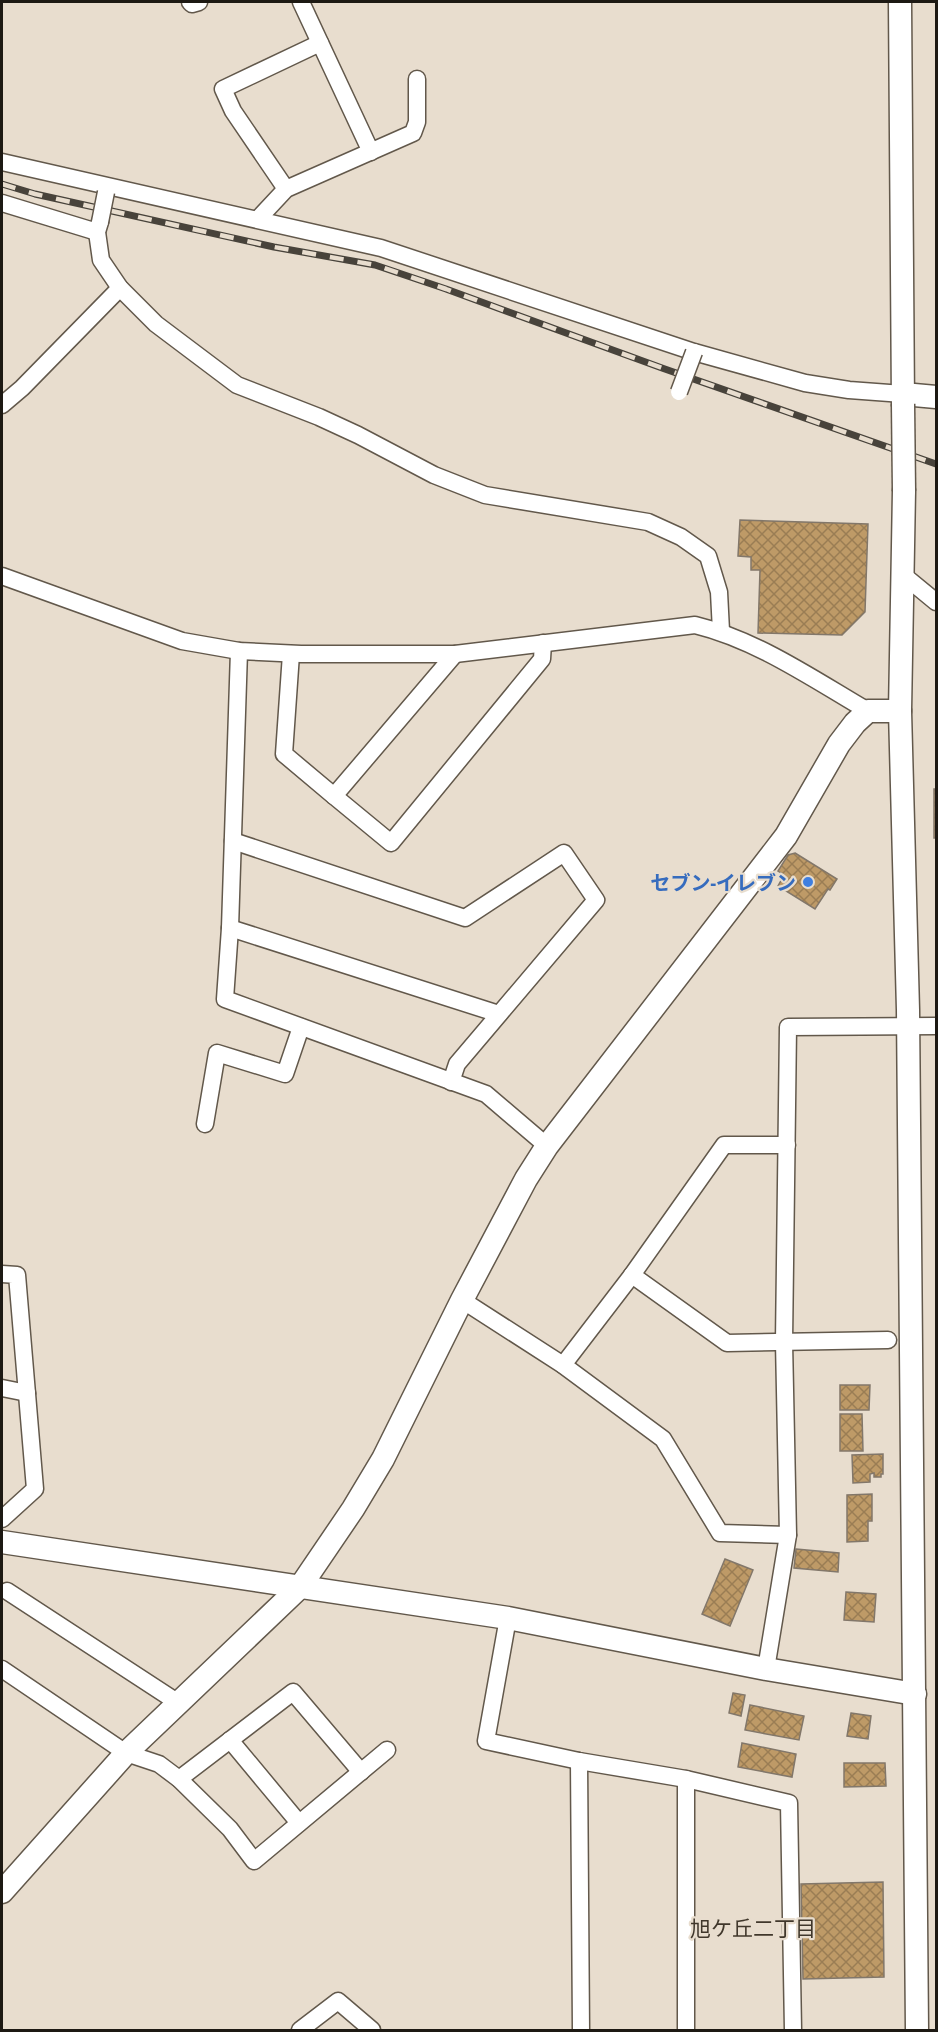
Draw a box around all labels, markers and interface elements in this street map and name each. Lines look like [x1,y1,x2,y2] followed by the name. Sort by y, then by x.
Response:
[651,869,796,896] place label: セブン-イレブン
[801,875,815,889] marker: セブン-イレブン
[690,1914,816,1943] district label: 旭ケ丘二丁目

